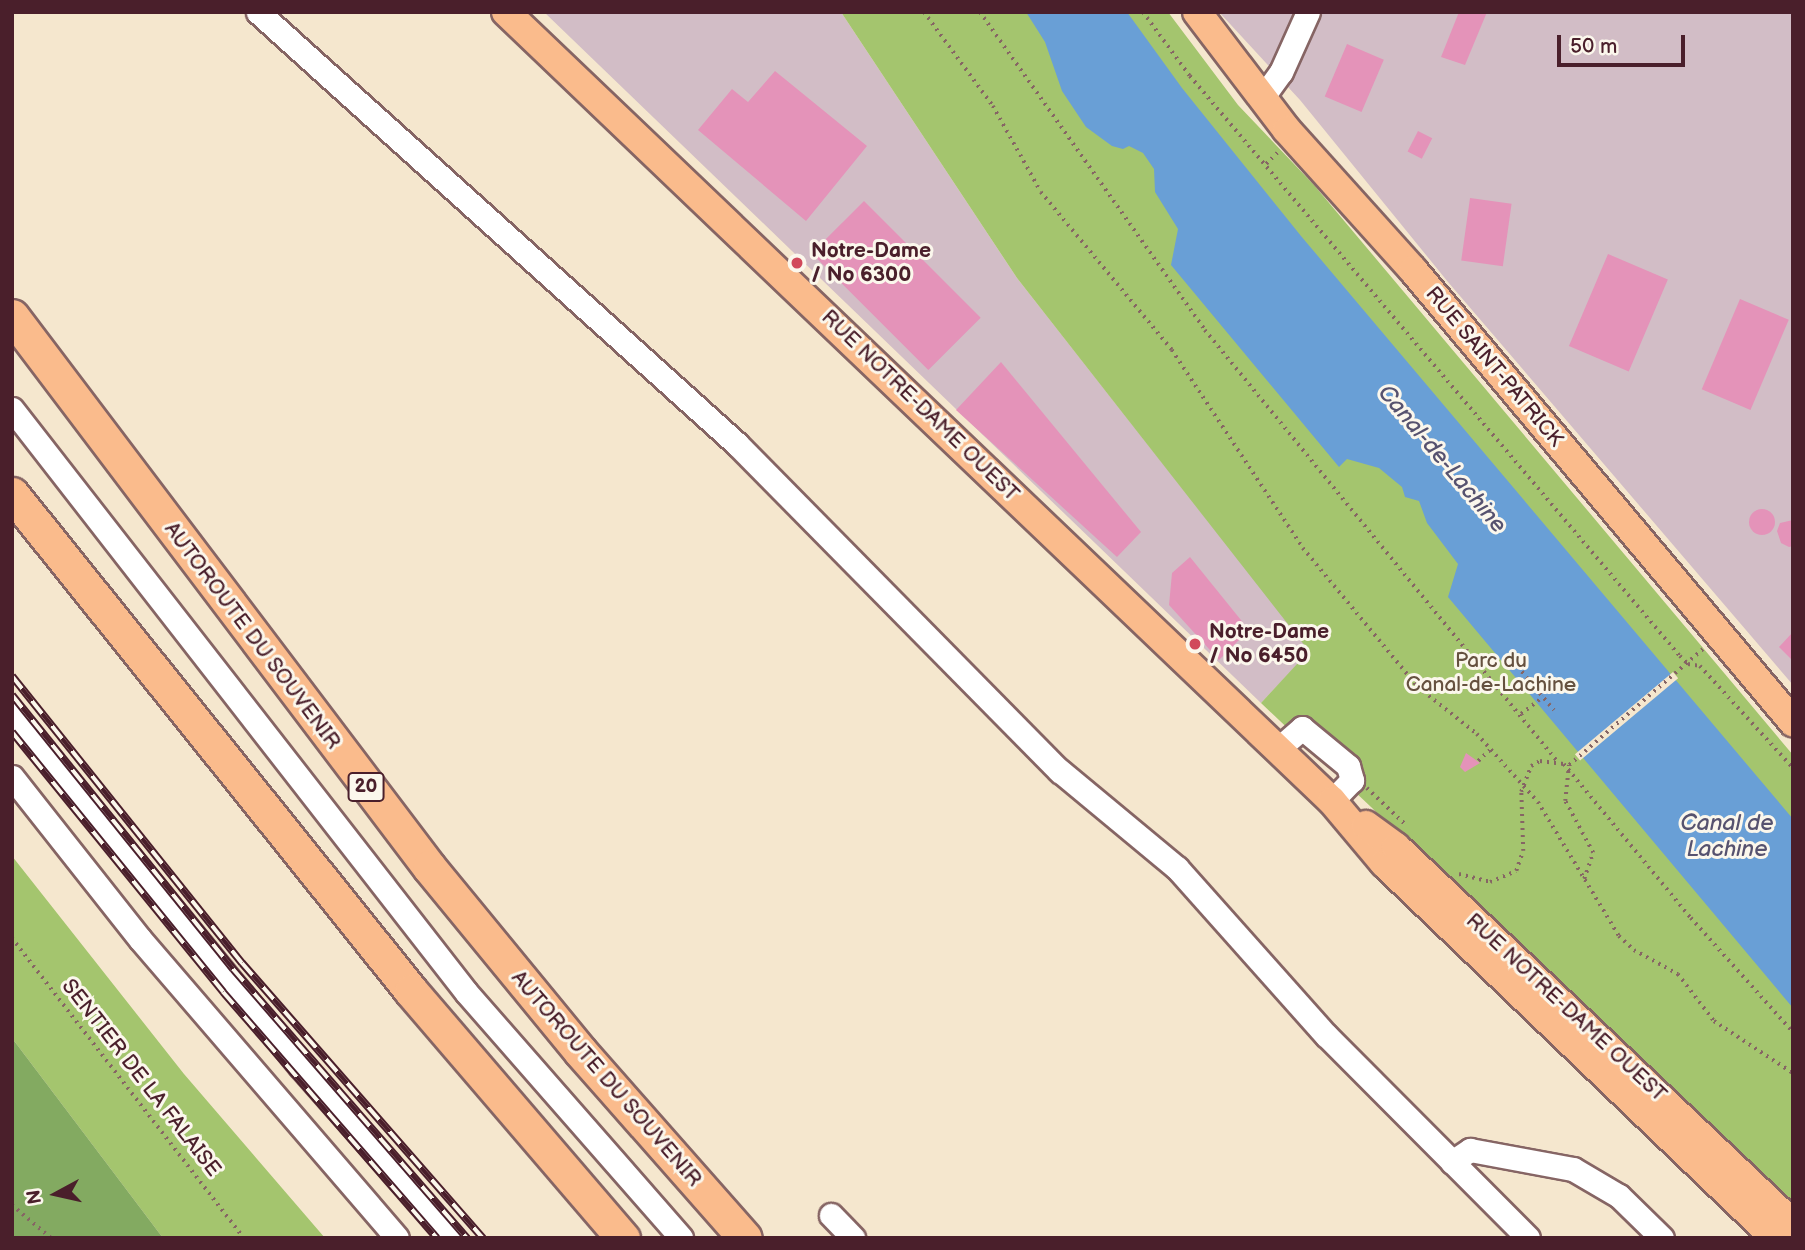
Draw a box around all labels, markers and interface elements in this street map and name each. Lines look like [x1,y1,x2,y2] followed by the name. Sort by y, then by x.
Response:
[1560,21,1688,65] scale bar
[1570,34,1617,59] text: 50 m
[811,238,931,288] place label: Notre-Dame / No 6300
[789,255,805,271] marker: Notre-Dame / No 6300
[1420,282,1568,452] street label: RUE SAINT-PATRICK
[816,305,1024,507] street label: RUE NOTRE-DAME OUEST
[1372,379,1512,539] water label: Canal-de-Lachine
[158,517,346,755] street label: AUTOROUTE DU SOUVENIR
[1209,619,1329,669] place label: Notre-Dame / No 6450
[1187,636,1203,652] marker: Notre-Dame / No 6450
[1406,648,1576,698] park label: Parc du Canal-de-Lachine
[347,772,385,802] road number: 20
[1680,809,1774,863] water label: Canal de Lachine
[1461,908,1671,1108] street label: RUE NOTRE-DAME OUEST
[505,966,707,1192] street label: AUTOROUTE DU SOUVENIR
[56,974,226,1182] street label: SENTIER DE LA FALAISE
[21,1159,91,1229] north arrow
[22,1188,47,1206] text: N

